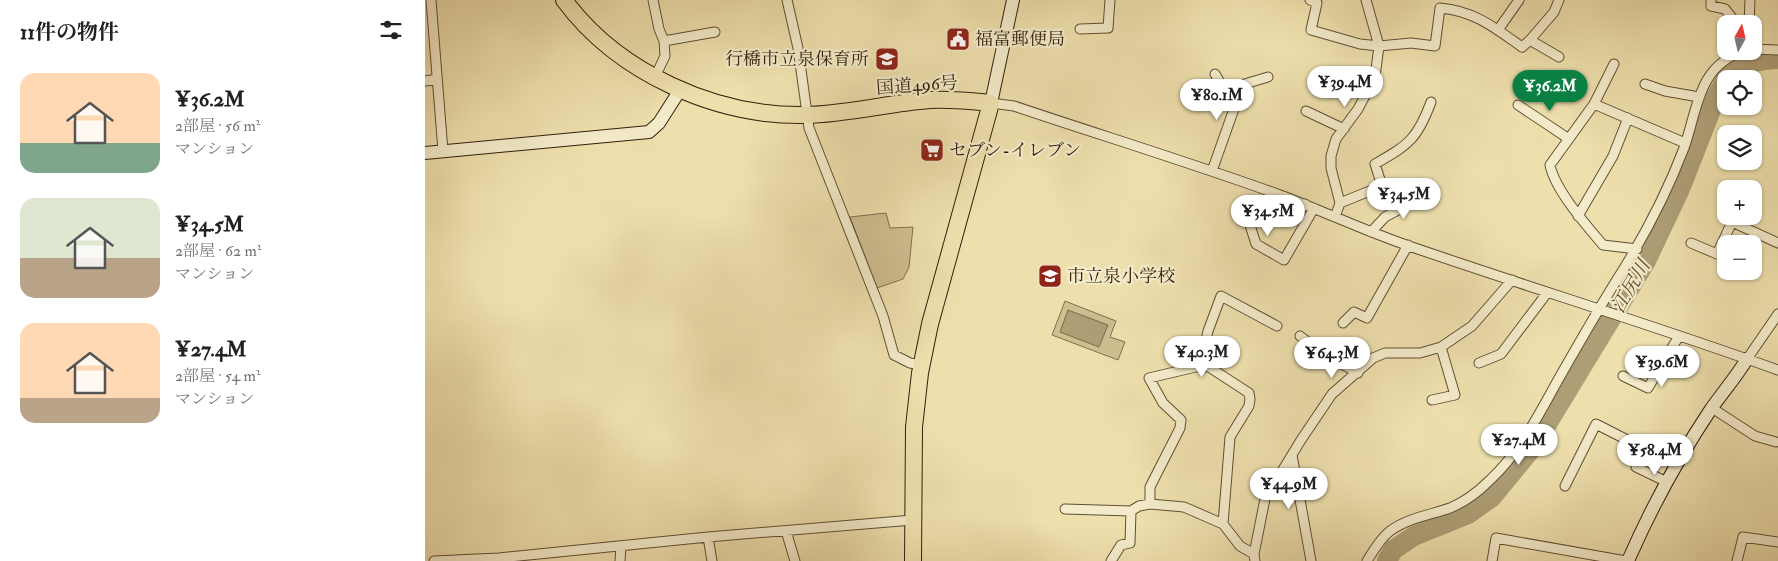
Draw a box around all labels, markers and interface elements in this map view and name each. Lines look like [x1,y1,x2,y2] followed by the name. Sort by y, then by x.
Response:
[1717,15,1763,60] north arrow
[1717,15,1762,280] map controls
[377,16,405,44] icon: filters
[20,19,119,46] text: 11件の物件
[945,26,971,52] public building icon: 福富郵便局
[975,28,1065,51] place label: 福富郵便局
[874,46,900,72] school or university icon: 行橋市立泉保育所
[725,48,869,71] place label: 行橋市立泉保育所
[1304,66,1386,108] pin: ¥39.4M
[1509,70,1591,112] pin: ¥36.2M
[1717,70,1762,115] button: locate
[875,71,959,100] street label: 国道496号
[1318,72,1372,92] text: ¥39.4M
[1524,76,1576,96] text: ¥36.2M
[1176,78,1258,121] pin: ¥80.1M
[1191,85,1243,105] text: ¥80.1M
[175,86,244,113] text: ¥36.2M
[60,93,120,153] icon: home
[175,116,260,136] text: 2部屋 · 56 m²
[1717,125,1762,170] button: layers
[919,137,945,163] supermarket icon: セブン-イレブン
[175,139,254,159] text: マンション
[949,139,1081,162] place label: セブン-イレブン
[1363,178,1445,220] pin: ¥34.5M
[1717,180,1762,225] button: +
[1378,184,1430,204] text: ¥34.5M
[1227,194,1309,237] pin: ¥34.5M
[1242,201,1294,221] text: ¥34.5M
[175,211,244,238] text: ¥34.5M
[60,218,120,278] icon: home
[1717,235,1762,280] button: −
[175,241,261,261] text: 2部屋 · 62 m²
[1606,254,1657,317] water label: 江尻川
[1037,263,1063,289] school or university icon: 市立泉小学校
[175,264,254,284] text: マンション
[1067,265,1175,288] place label: 市立泉小学校
[175,336,247,363] text: ¥27.4M
[1161,336,1243,378] pin: ¥40.3M
[1291,336,1373,379] pin: ¥64.3M
[1175,342,1229,362] text: ¥40.3M
[60,343,120,403] icon: home
[1305,343,1359,363] text: ¥64.3M
[1621,346,1703,388] pin: ¥39.6M
[1635,352,1689,372] text: ¥39.6M
[175,366,261,386] text: 2部屋 · 54 m²
[175,389,254,409] text: マンション
[1478,424,1560,466] pin: ¥27.4M
[1492,430,1546,450] text: ¥27.4M
[1614,434,1696,476] pin: ¥58.4M
[1628,440,1682,460] text: ¥58.4M
[1248,468,1330,510] pin: ¥44.9M
[1261,474,1317,494] text: ¥44.9M

